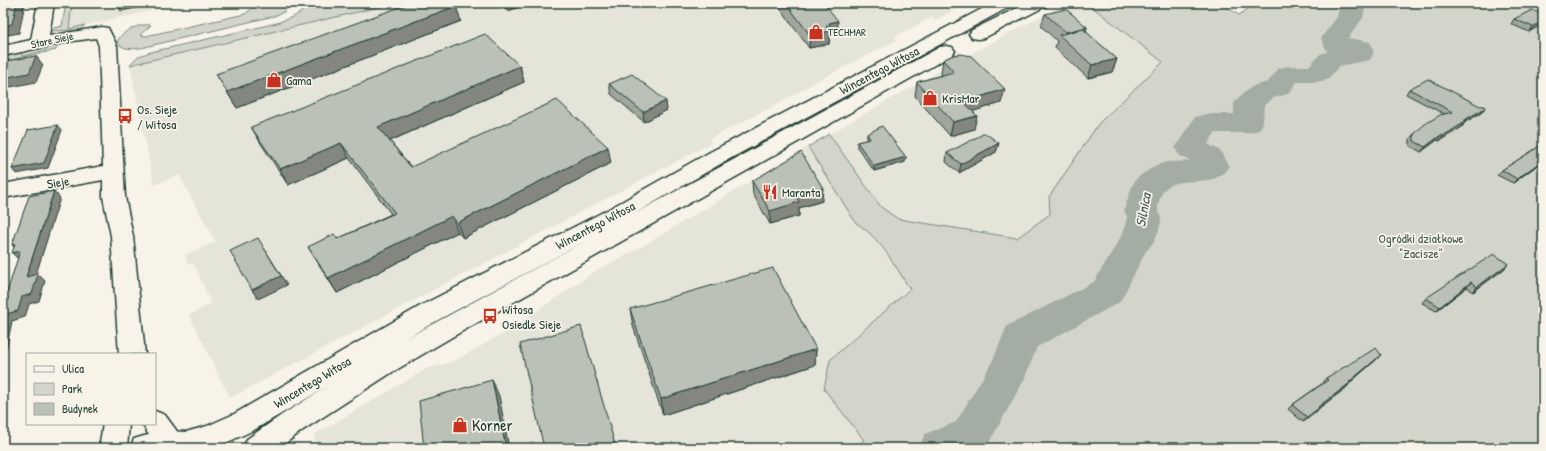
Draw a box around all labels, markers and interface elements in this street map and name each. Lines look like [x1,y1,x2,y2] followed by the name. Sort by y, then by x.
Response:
[807,23,825,41] shop icon: TECHMAR
[828,25,866,39] place label: TECHMAR
[29,29,75,51] street label: Stare Sieje
[836,42,922,98] street label: Wincentego Witosa
[265,71,283,89] shop icon: Gama
[286,71,311,89] place label: Gama
[921,89,939,107] shop icon: KrisMar
[942,89,980,107] place label: KrisMar
[137,100,177,133] place label: Os. Sieje / Witosa
[116,107,134,125] bus stop icon: Os. Sieje / Witosa
[46,171,70,193] street label: Sieje
[761,183,779,201] restaurant icon: Maranta
[782,183,820,201] place label: Maranta
[1130,190,1155,228] water label: Silnica
[552,197,638,253] street label: Wincentego Witosa
[1378,229,1464,262] park label: Ogródki działkowe "Zacisze"
[502,300,561,333] place label: Witosa Osiedle Sieje
[481,307,499,325] bus stop icon: Witosa Osiedle Sieje
[270,352,354,412] street label: Wincentego Witosa
[26,353,156,425] legend
[62,360,84,377] text: Ulica
[62,380,82,397] text: Park
[62,400,98,417] text: Budynek
[472,414,513,436] place label: Korner
[451,416,469,434] shop icon: Korner

